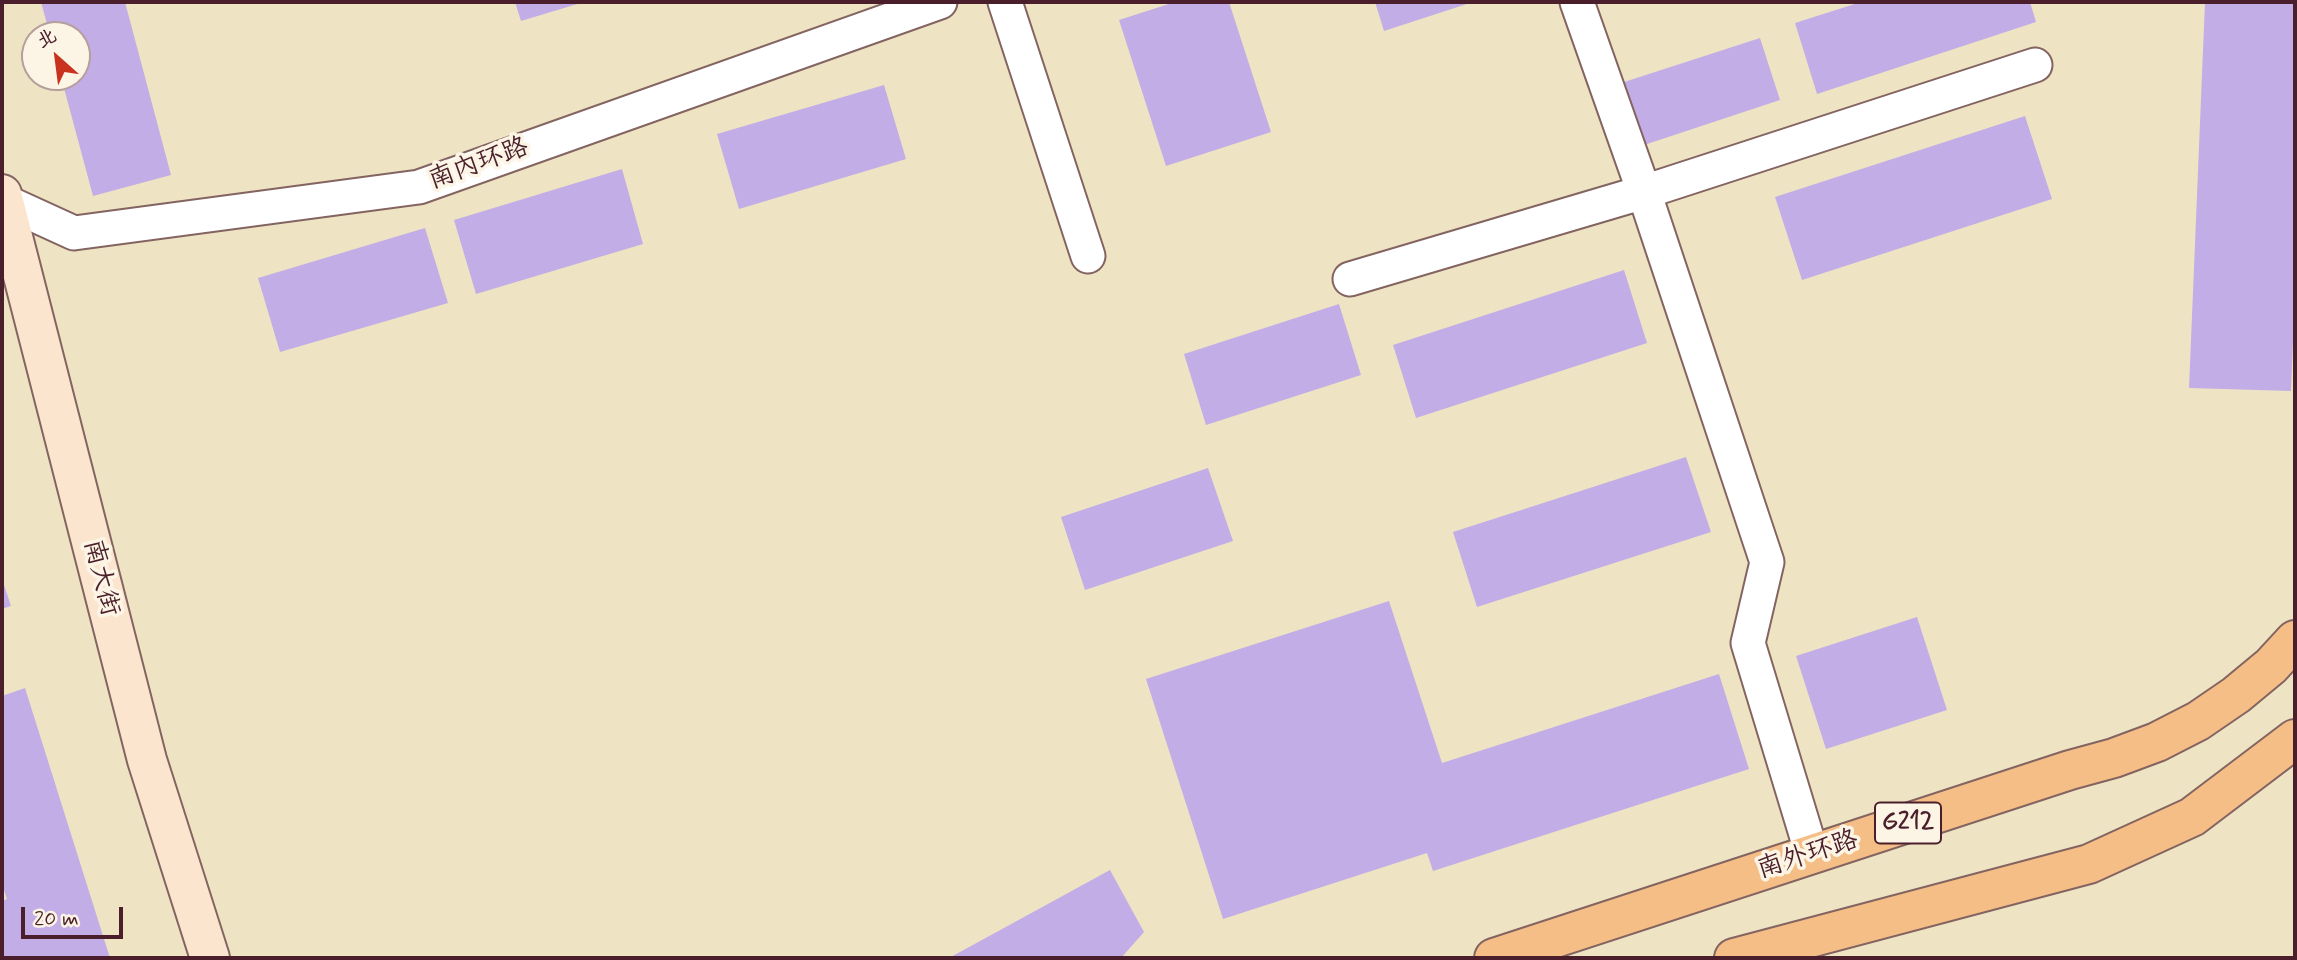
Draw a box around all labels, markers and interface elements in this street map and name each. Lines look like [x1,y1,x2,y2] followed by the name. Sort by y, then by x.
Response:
[21,21,91,91] north arrow
[33,23,61,54] text: 北
[425,133,533,197] street label: 南内环路
[75,536,125,620] street label: 南大街
[1875,802,1941,844] road number: G212
[1754,825,1862,887] street label: 南外环路
[24,894,126,938] scale bar
[34,905,79,933] text: 20 m

